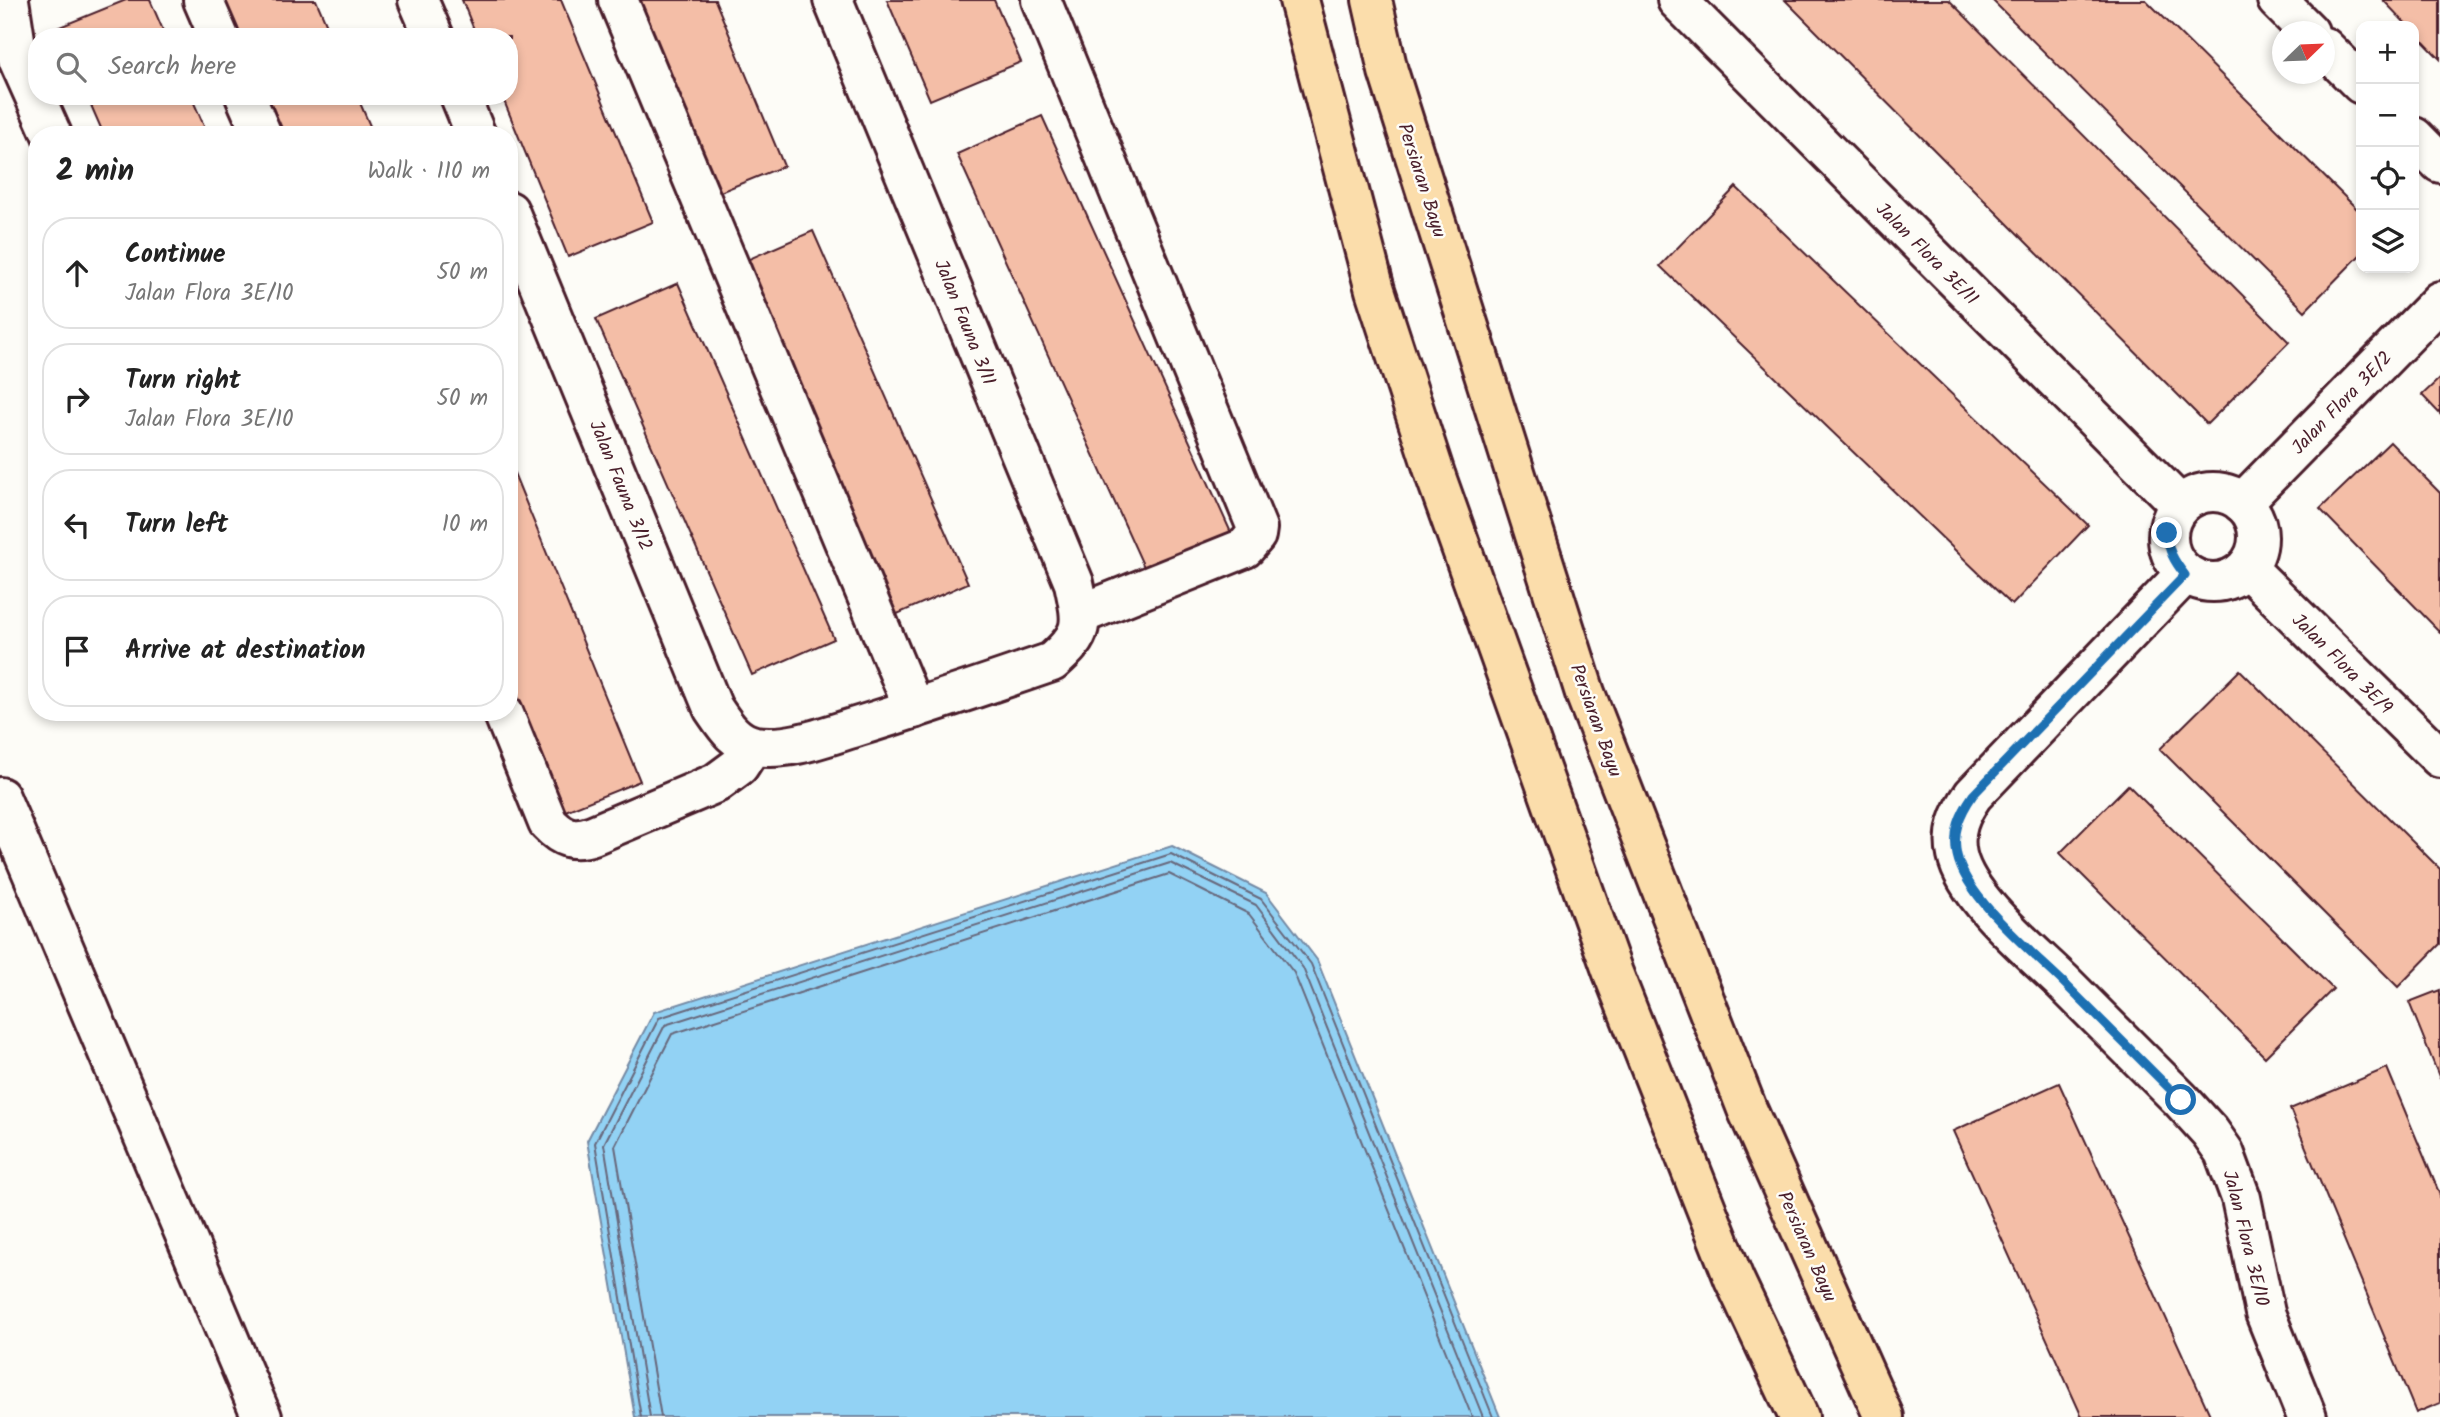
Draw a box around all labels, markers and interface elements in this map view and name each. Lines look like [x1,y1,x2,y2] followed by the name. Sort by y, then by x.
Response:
[2272,21,2335,84] north arrow
[2356,21,2419,273] map controls
[2356,21,2419,84] button: +
[28,28,518,105] search box
[108,46,236,88] text: Search here
[52,48,90,86] icon: search
[2356,84,2419,147] button: −
[1388,120,1454,242] street label: Persiaran Bayu
[2356,147,2419,210] button: locate
[56,148,134,196] text: 2 min
[367,154,490,190] text: Walk · 110 m
[1868,196,1985,313] street label: Jalan Flora 3E/11
[2356,210,2419,273] button: layers
[125,234,226,276] text: Continue
[58,254,96,292] icon: ahead
[437,255,488,291] text: 50 m
[925,255,1003,390] street label: Jalan Fauna 3/11
[125,276,294,312] text: Jalan Flora 3E/10
[2285,344,2400,462] street label: Jalan Flora 3E/2
[125,360,241,402] text: Turn right
[58,380,96,418] icon: right
[437,381,488,417] text: 50 m
[125,402,294,438] text: Jalan Flora 3E/10
[580,416,660,556] street label: Jalan Fauna 3/12
[125,504,228,546] text: Turn left
[58,506,96,544] icon: left
[442,507,488,543] text: 10 m
[2151,517,2182,548] route end
[2284,607,2399,722] street label: Jalan Flora 3E/9
[125,630,365,672] text: Arrive at destination
[58,632,96,670] icon: arrive
[1561,660,1630,782] street label: Persiaran Bayu
[2165,1084,2196,1115] route start
[2214,1167,2276,1310] street label: Jalan Flora 3E/10
[1768,1186,1844,1307] street label: Persiaran Bayu

